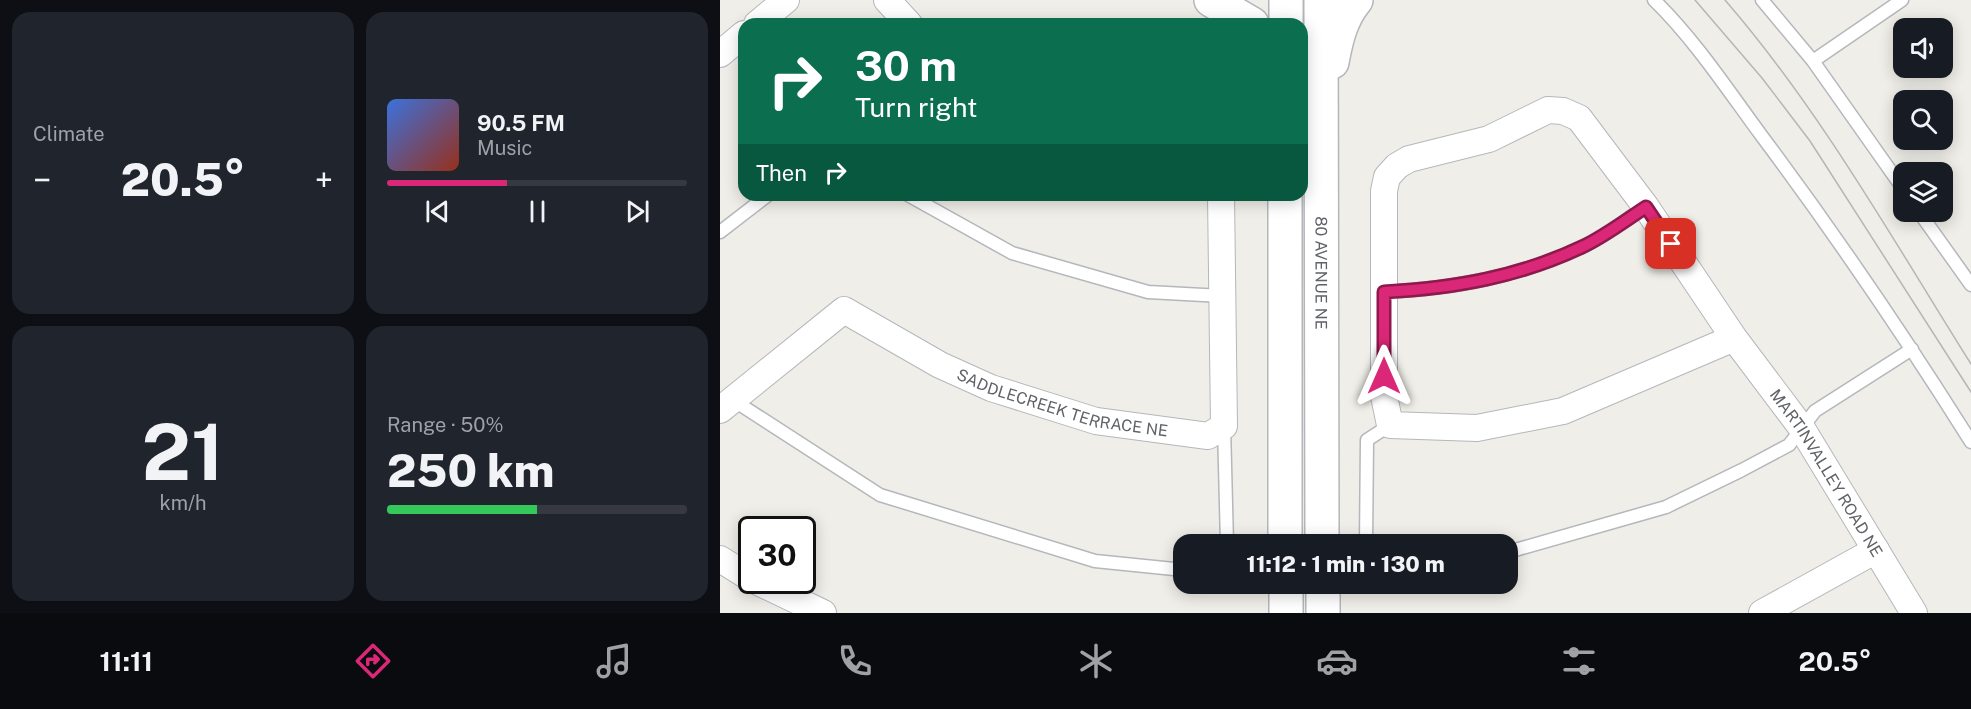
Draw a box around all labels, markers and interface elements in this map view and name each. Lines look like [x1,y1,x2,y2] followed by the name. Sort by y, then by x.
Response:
[1893,18,1953,222] map controls
[1893,18,1953,78] button: sound
[855,41,957,90] text: 30 m
[756,42,834,120] icon: right
[1893,90,1953,150] button: search
[855,91,978,123] text: Turn right
[477,110,565,136] text: 90.5 FM
[33,122,105,146] text: Climate
[477,136,532,160] text: Music
[121,153,245,206] text: 20.5°
[819,156,852,189] icon: right
[756,160,807,186] text: Then
[33,161,51,199] text: −
[315,161,333,199] text: +
[1893,162,1953,222] button: layers
[421,195,454,228] icon: previous
[521,195,554,228] icon: pause
[621,195,654,228] icon: next
[1312,216,1331,330] street label: 80 AVENUE NE
[1645,218,1696,269] pin
[1654,227,1687,260] icon: arrive
[1352,344,1416,408] position arrow
[954,364,1169,440] street label: SADDLECREEK TERRACE NE
[1766,385,1887,560] street label: MARTINVALLEY ROAD NE
[142,406,224,498] text: 21
[387,413,504,437] text: Range · 50%
[387,444,554,497] text: 250 km
[159,491,207,515] text: km/h
[738,516,816,594] speed limit sign: 30
[1246,551,1445,577] text: 11:12 · 1 min · 130 m
[352,640,394,682] icon: directions
[593,640,635,682] icon: music
[834,640,876,682] icon: phone
[1075,640,1117,682] icon: climate
[1316,640,1358,682] icon: car
[1558,640,1600,682] icon: filters
[100,645,153,677] text: 11:11
[1799,645,1871,677] text: 20.5°

